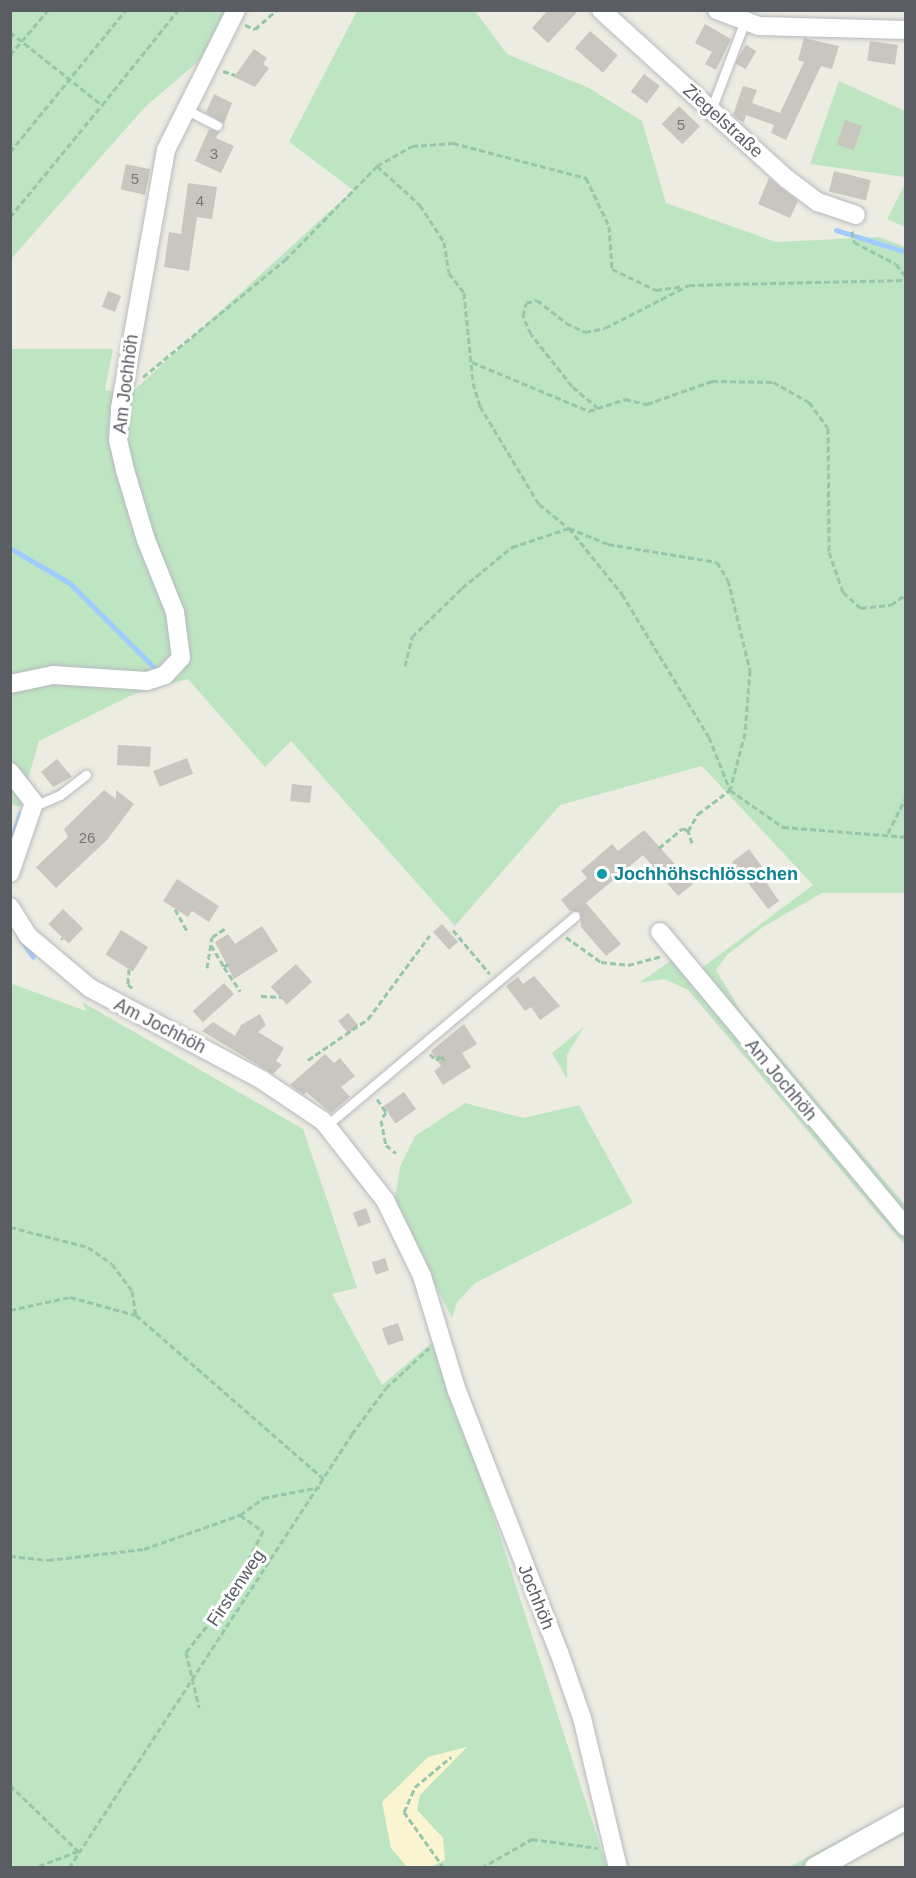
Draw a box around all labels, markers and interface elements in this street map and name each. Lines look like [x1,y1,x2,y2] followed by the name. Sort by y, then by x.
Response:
[679,80,767,162] street label: Ziegelstraße
[677,116,685,134] house number: 5
[210,145,218,163] house number: 3
[131,170,139,188] house number: 5
[196,192,204,210] house number: 4
[109,333,143,435] street label: Am Jochhöh
[79,829,95,847] house number: 26
[614,863,798,885] place label: Jochhöhschlösschen
[595,867,609,881] marker: Jochhöhschlösschen
[111,994,209,1058] street label: Am Jochhöh
[741,1035,821,1125] street label: Am Jochhöh
[202,1545,270,1631] street label: Firstenweg
[513,1561,559,1633] street label: Jochhöh

